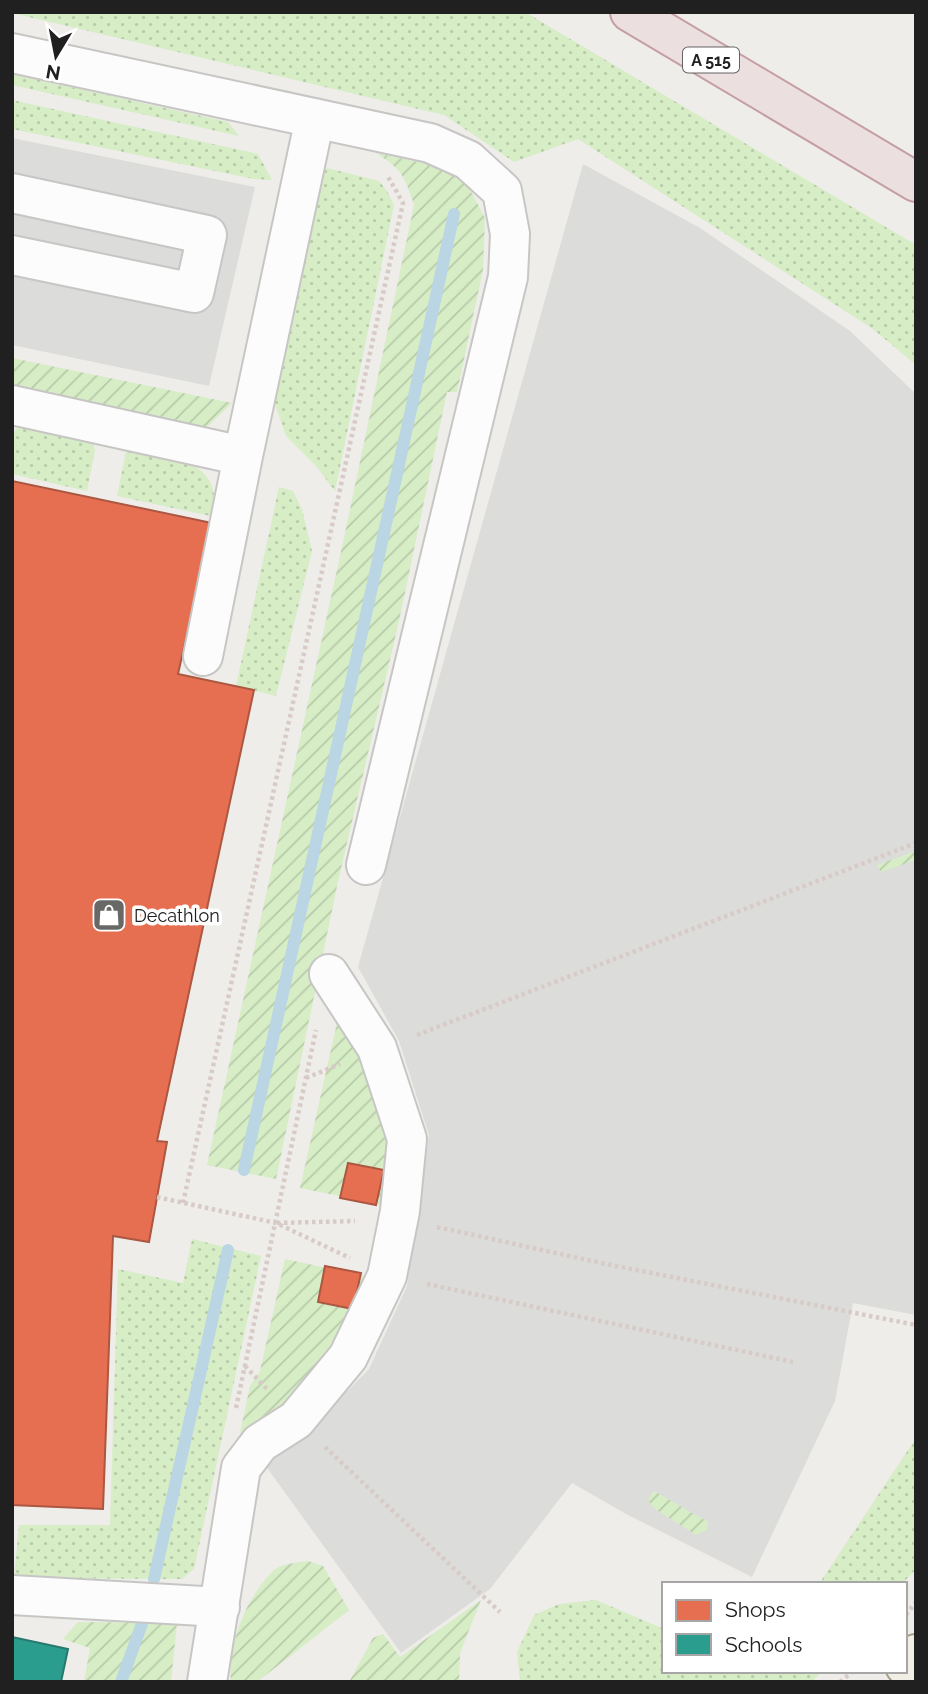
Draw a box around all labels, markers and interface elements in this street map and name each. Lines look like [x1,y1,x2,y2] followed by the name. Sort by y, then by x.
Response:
[21,21,91,91] north arrow
[683,48,739,72] road number: A 515
[44,61,62,85] text: N
[90,896,128,934] shop icon: Decathlon
[134,905,220,926] place label: Decathlon
[662,1582,907,1673] legend
[725,1597,786,1622] text: Shops
[725,1632,802,1657] text: Schools

